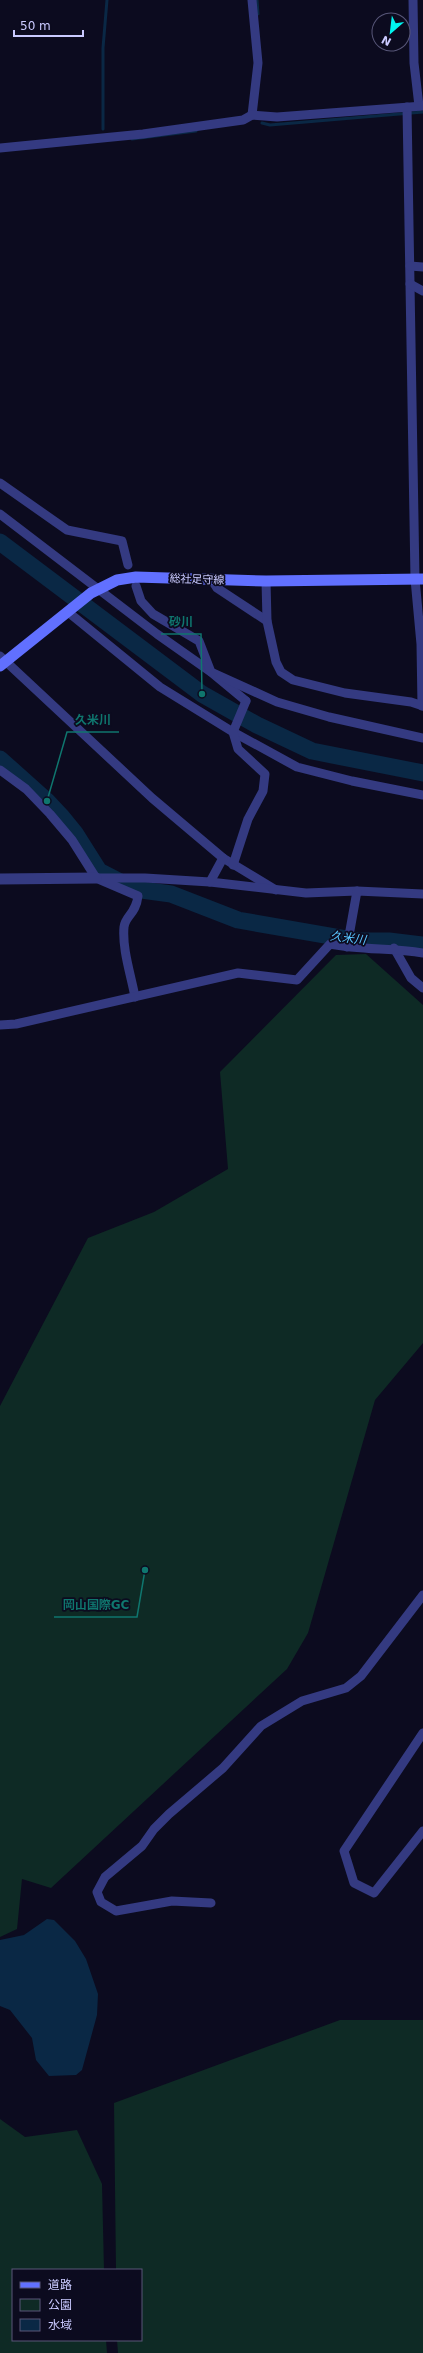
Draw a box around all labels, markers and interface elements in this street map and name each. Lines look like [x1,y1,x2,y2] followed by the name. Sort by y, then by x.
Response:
[14,12,83,38] scale bar
[371,12,411,52] north arrow
[20,19,51,33] text: 50 m
[379,32,394,48] text: N
[169,572,225,587] street label: 総社足守線
[161,610,201,634] callout: 砂川
[168,615,193,629] text: 砂川
[67,708,119,732] callout: 久米川
[75,713,111,727] text: 久米川
[329,929,369,947] water label: 久米川
[54,1593,137,1617] callout: 岡山国際GC
[63,1598,130,1612] text: 岡山国際GC
[12,2269,142,2341] legend
[48,2278,72,2292] text: 道路
[48,2298,72,2312] text: 公園
[48,2318,72,2332] text: 水域

